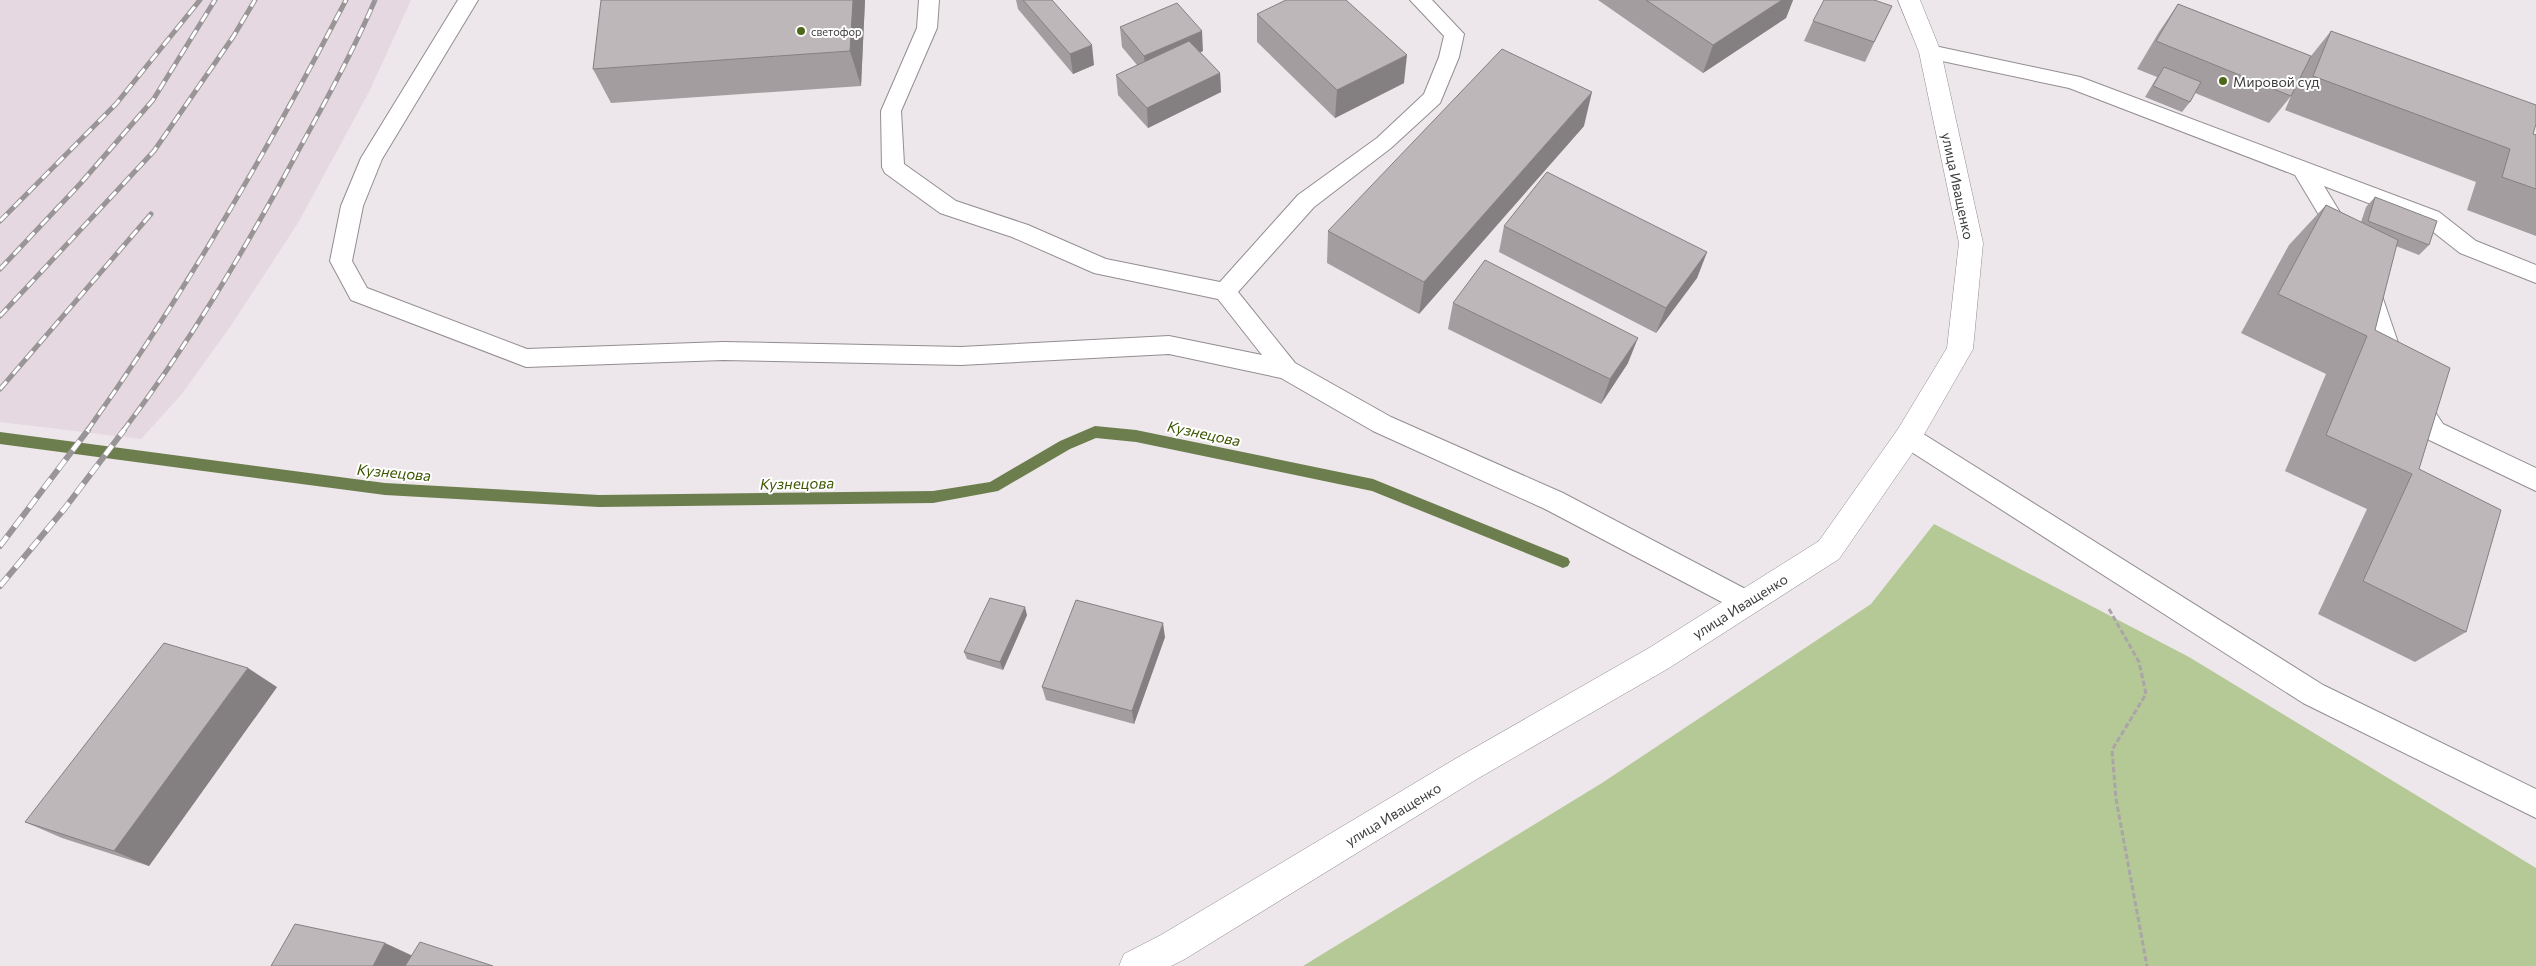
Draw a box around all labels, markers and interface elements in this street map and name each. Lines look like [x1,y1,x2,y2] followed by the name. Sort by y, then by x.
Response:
[795,25,807,37] marker: светофор
[811,25,861,38] place label: светофор
[2233,73,2319,90] place label: Мировой суд
[2217,75,2229,87] marker: Мировой суд
[1938,131,1978,241] street label: улица Иващенко
[1166,416,1242,450] water label: Кузнецова
[356,460,432,484] water label: Кузнецова
[760,473,835,493] water label: Кузнецова
[1689,570,1791,642] street label: улица Иващенко
[1342,779,1444,849] street label: улица Иващенко

